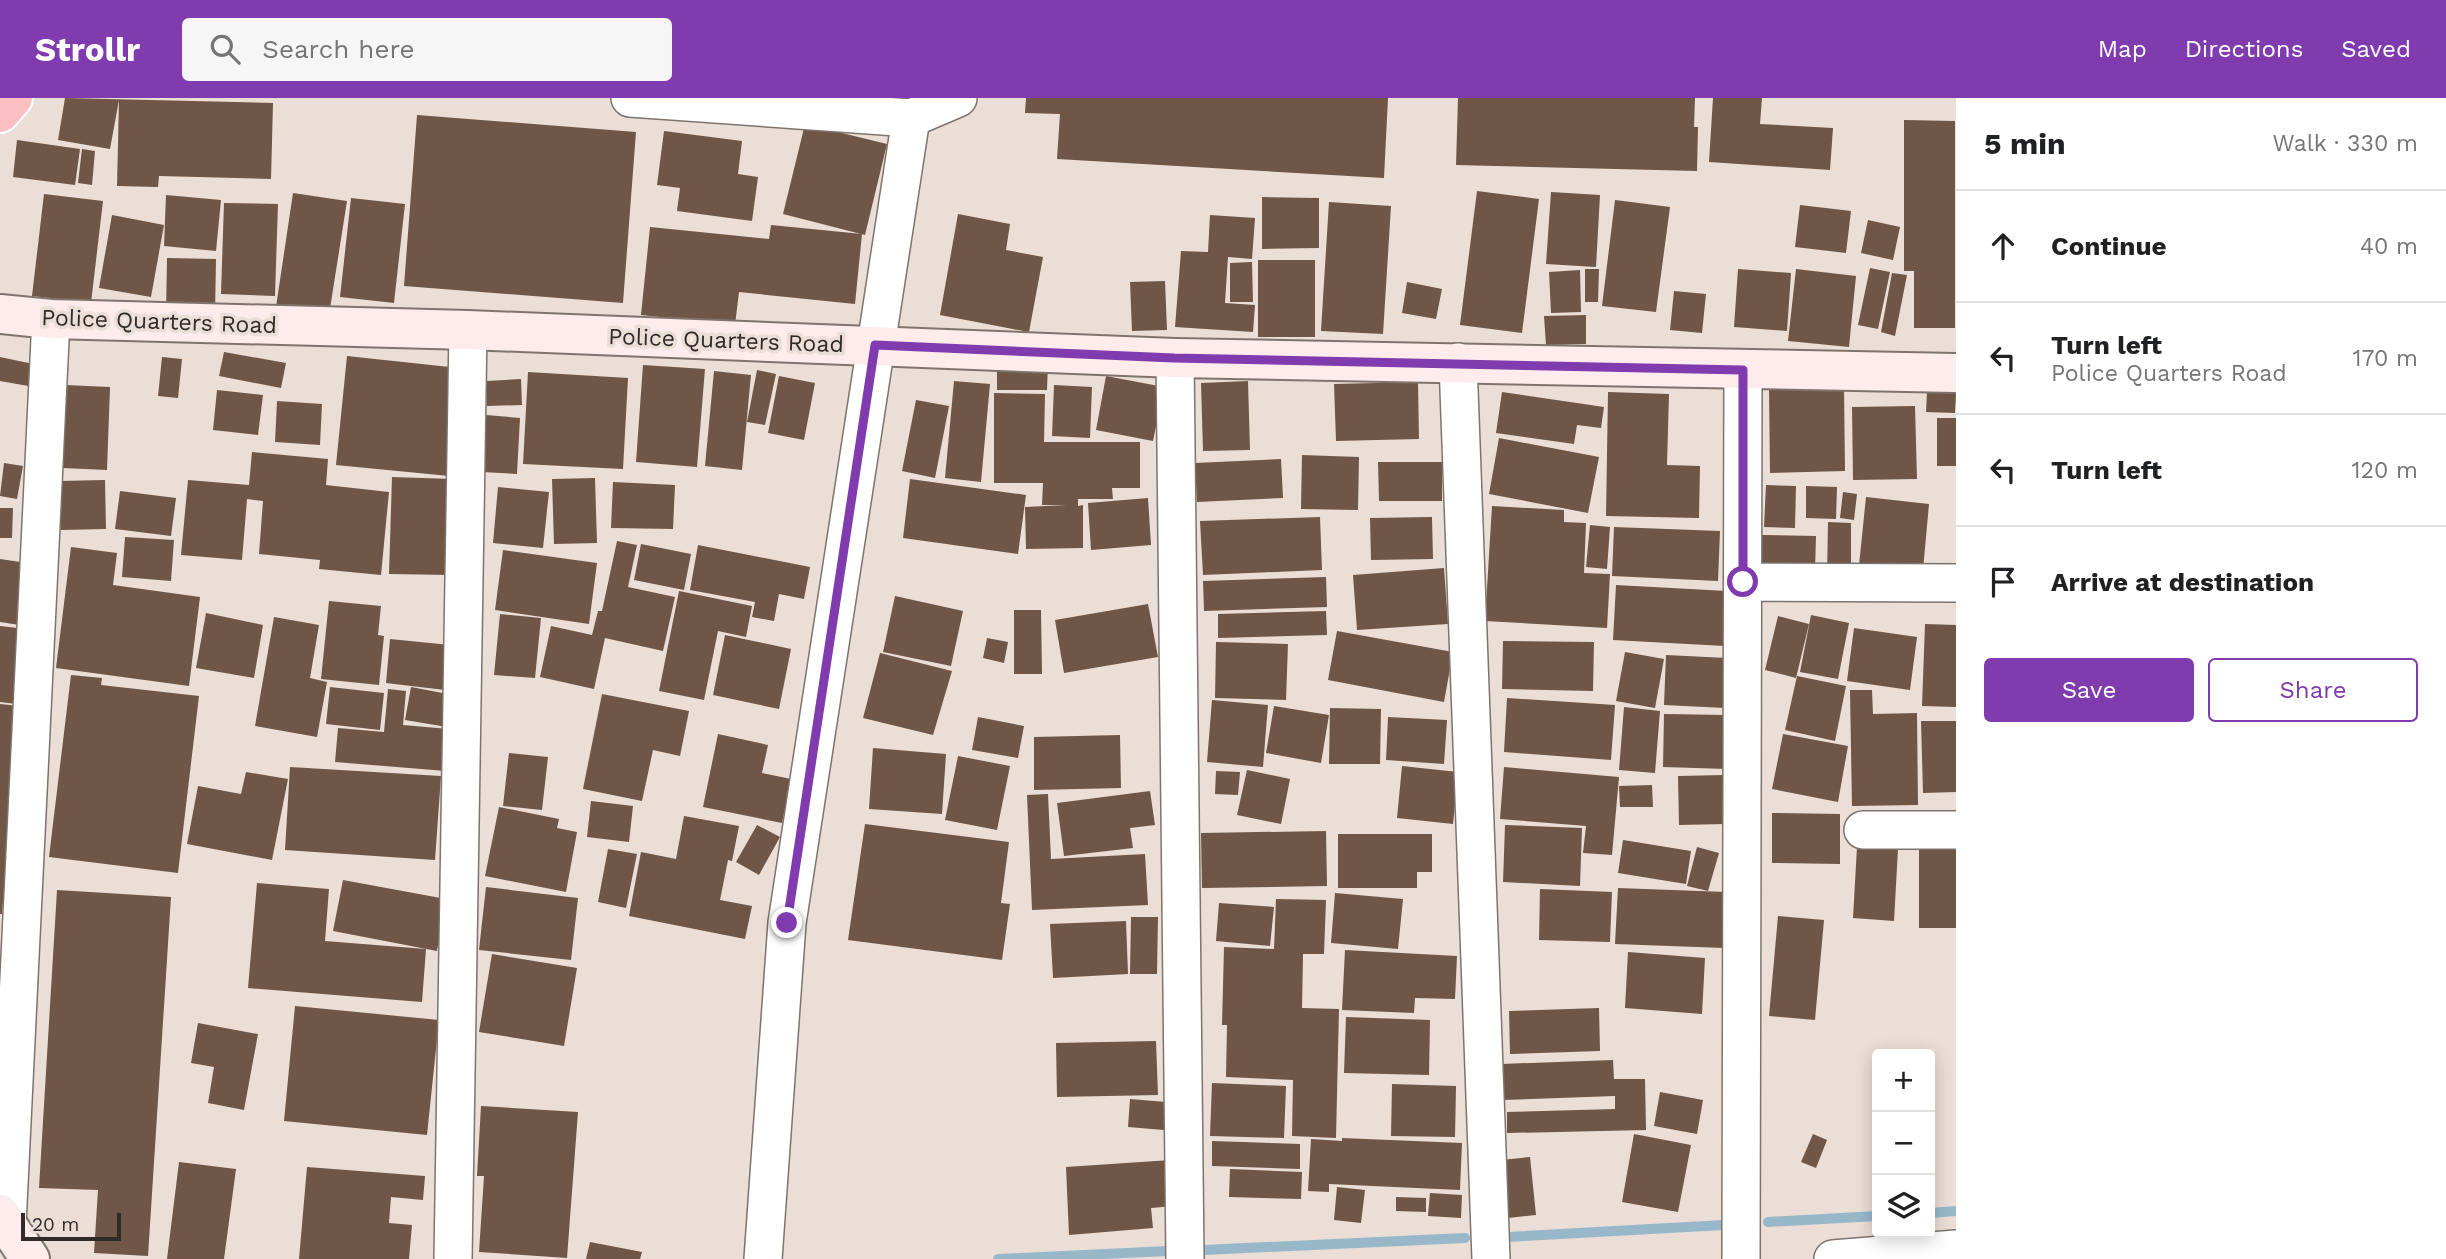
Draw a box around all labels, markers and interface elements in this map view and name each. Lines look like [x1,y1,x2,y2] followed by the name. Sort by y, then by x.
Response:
[182,18,672,81] search box
[35,30,140,69] text: Strollr
[206,30,244,68] icon: search
[262,34,415,64] text: Search here
[2098,35,2147,63] text: Map
[2185,35,2303,63] text: Directions
[2341,35,2411,63] text: Saved
[1984,126,2066,161] text: 5 min
[2272,130,2418,157] text: Walk · 330 m
[1984,227,2022,265] icon: ahead
[2051,231,2167,261] text: Continue
[2360,233,2418,260] text: 40 m
[41,304,277,339] street label: Police Quarters Road
[608,323,844,358] street label: Police Quarters Road
[2051,330,2162,360] text: Turn left
[1984,339,2022,377] icon: left
[2353,345,2418,372] text: 170 m
[2051,360,2287,387] text: Police Quarters Road
[1984,451,2022,489] icon: left
[2051,455,2162,485] text: Turn left
[2352,457,2418,484] text: 120 m
[1984,563,2022,601] icon: arrive
[1727,566,1758,597] route start
[2051,567,2314,597] text: Arrive at destination
[1984,658,2194,722] button: Save
[2208,658,2418,722] button: Share
[771,907,802,938] route end
[1872,1049,1935,1238] map controls
[1872,1049,1935,1112] button: +
[1872,1112,1935,1175] button: −
[1872,1175,1935,1238] button: layers
[21,1210,121,1242] scale bar
[32,1213,79,1236] text: 20 m

